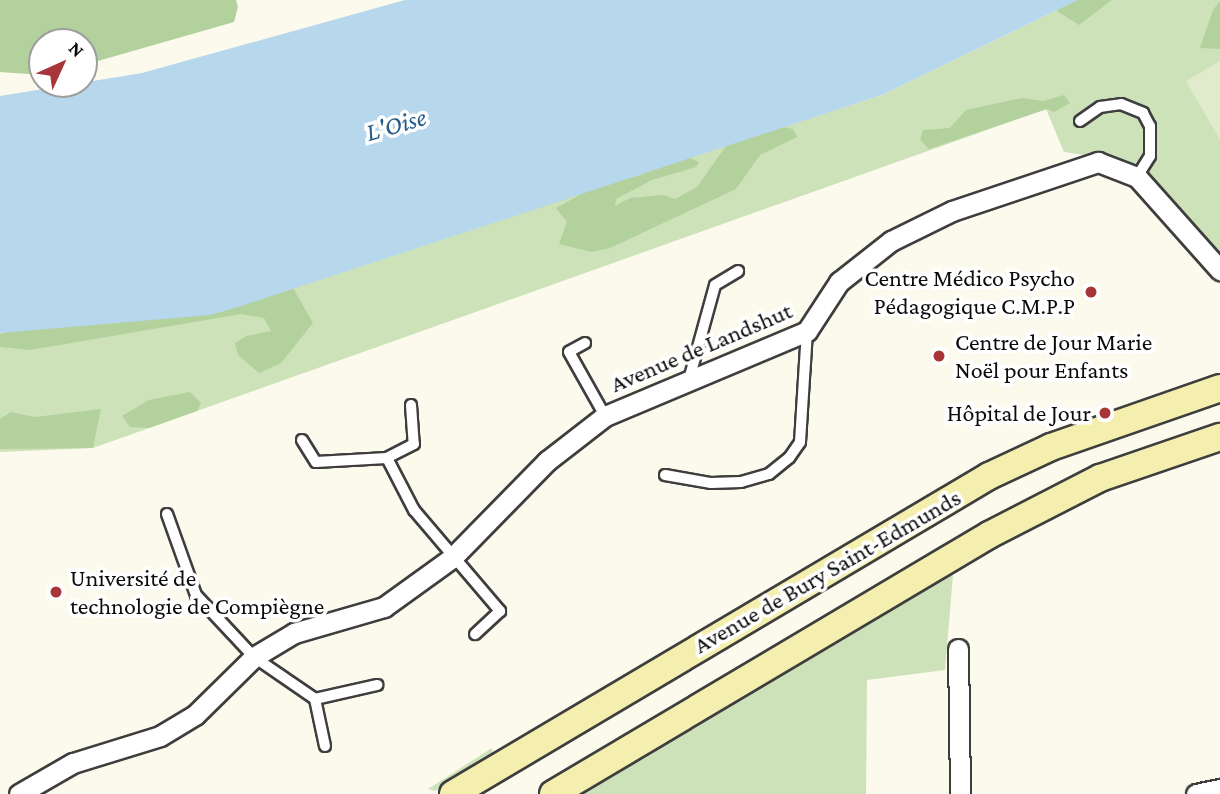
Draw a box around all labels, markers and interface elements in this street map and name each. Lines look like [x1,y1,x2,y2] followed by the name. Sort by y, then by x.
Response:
[28,28,98,98] north arrow
[65,37,89,61] text: N
[362,102,430,148] water label: L'Oise
[864,264,1075,320] place label: Centre Médico Psycho Pédagogique C.M.P.P
[1081,282,1101,302] marker: Centre Médico Psycho Pédagogique C.M.P.P
[606,296,796,398] street label: Avenue de Landshut
[955,328,1152,384] place label: Centre de Jour Marie Noël pour Enfants
[929,346,949,366] marker: Centre de Jour Marie Noël pour Enfants
[947,399,1091,427] place label: Hôpital de Jour
[1097,405,1113,421] marker: Hôpital de Jour
[688,483,966,659] street label: Avenue de Bury Saint-Edmunds
[70,564,324,620] place label: Université de technologie de Compiègne
[48,584,64,600] marker: Université de technologie de Compiègne

